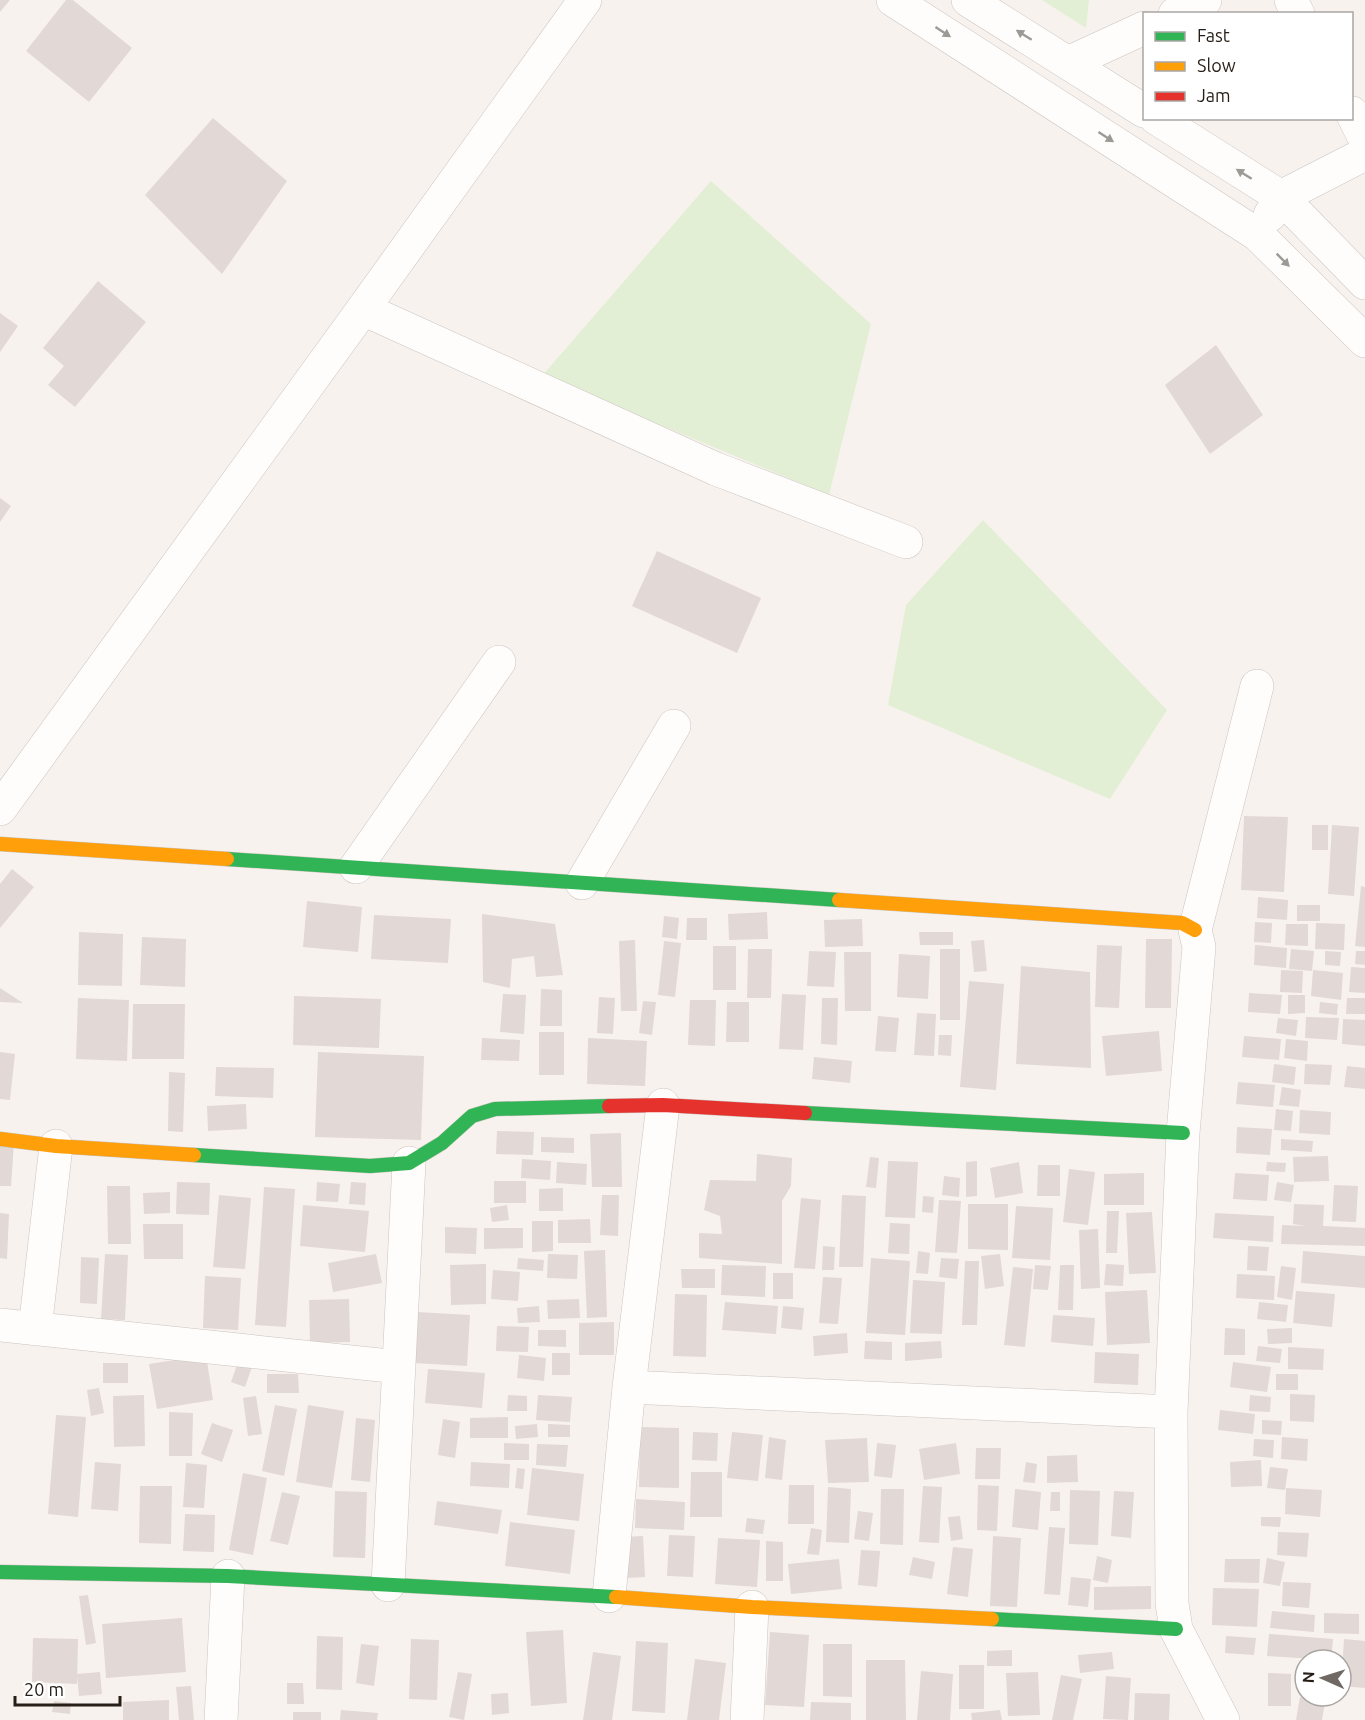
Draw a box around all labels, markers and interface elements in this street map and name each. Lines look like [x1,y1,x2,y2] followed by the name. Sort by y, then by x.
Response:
[1143,12,1353,120] legend
[1197,25,1230,45] text: Fast
[934,26,951,37] one-way arrow
[1016,30,1032,41] one-way arrow
[1197,55,1236,75] text: Slow
[1197,85,1231,105] text: Jam
[1098,132,1115,143] one-way arrow
[1236,169,1252,180] one-way arrow
[1276,253,1290,267] one-way arrow
[1293,1648,1353,1708] north arrow
[15,1669,120,1707] scale bar
[1299,1671,1317,1684] text: N
[24,1679,64,1699] text: 20 m

